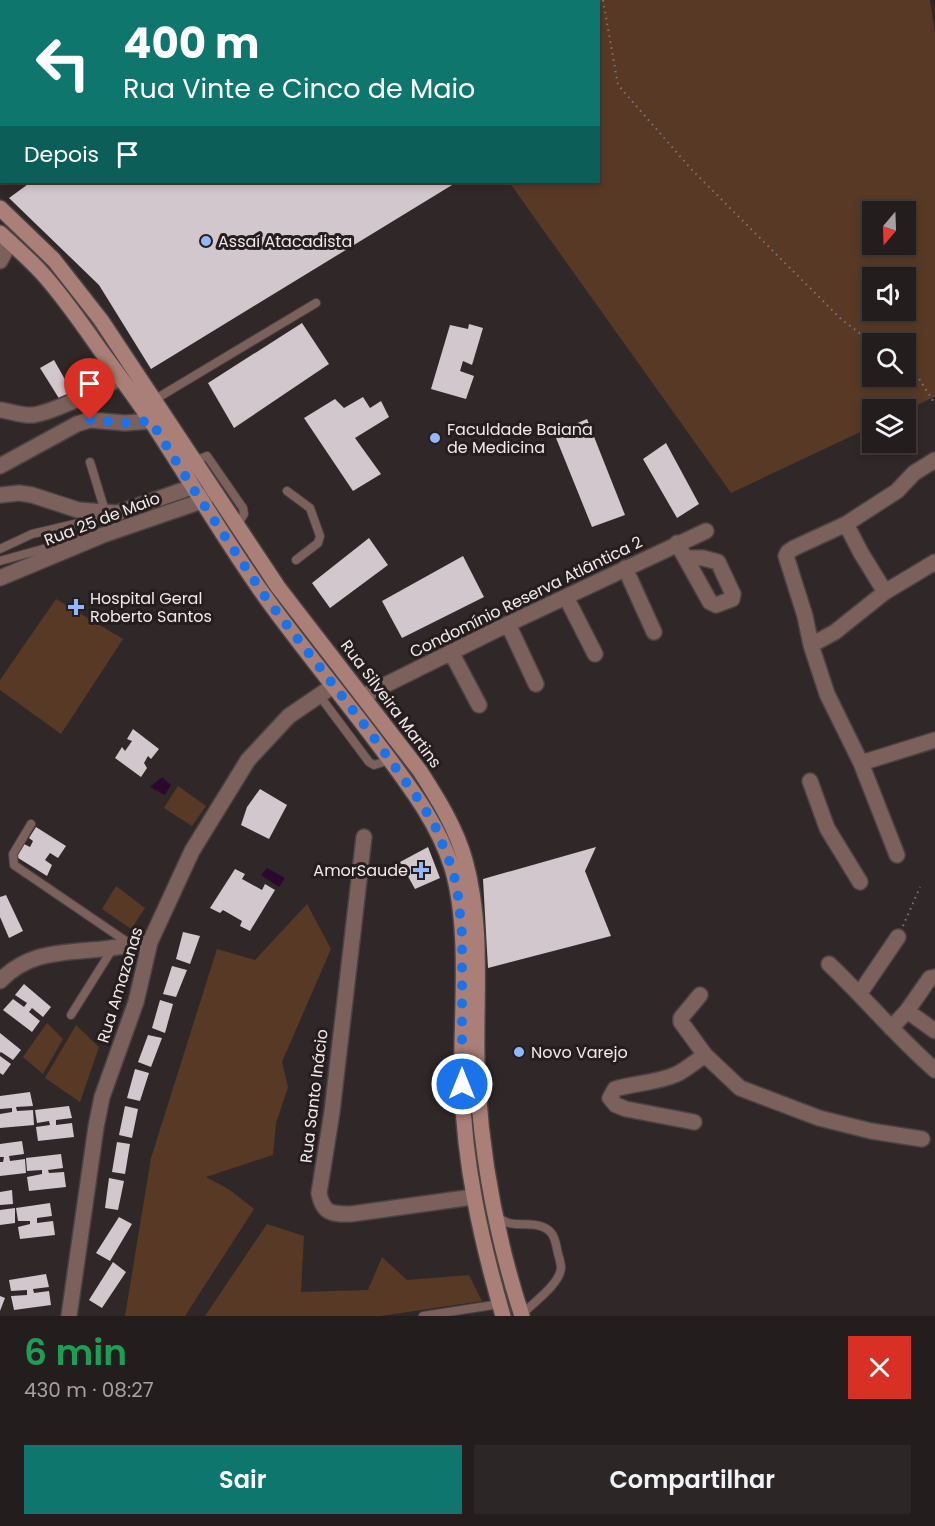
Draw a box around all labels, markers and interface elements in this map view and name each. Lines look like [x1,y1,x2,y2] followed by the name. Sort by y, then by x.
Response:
[123,14,260,73] text: 400 m
[24,24,102,102] icon: left
[123,70,475,107] text: Rua Vinte e Cinco de Maio
[111,138,144,171] icon: arrive
[24,139,99,170] text: Depois
[862,201,916,255] north arrow
[862,201,916,453] map controls
[218,230,352,253] place label: Assaí Atacadista
[199,234,213,248] marker: Assaí Atacadista
[862,267,916,321] button: sound
[862,333,916,387] button: search
[64,358,115,420] pin
[73,367,106,400] icon: arrive
[862,399,916,453] button: layers
[447,418,593,459] place label: Faculdade Baiana de Medicina
[428,431,442,445] marker: Faculdade Baiana de Medicina
[41,486,163,552] street label: Rua 25 de Maio
[406,530,646,664] street label: Condomínio Reserva Atlântica 2
[90,587,212,628] place label: Hospital Geral Roberto Santos
[67,598,85,616] marker: Hospital Geral Roberto Santos
[335,635,447,773] street label: Rua Silveira Martins
[313,859,408,882] place label: AmorSaude
[412,861,430,879] marker: AmorSaude
[91,924,149,1046] street label: Rua Amazonas
[294,1028,334,1164] street label: Rua Santo Inácio
[531,1041,628,1064] place label: Novo Varejo
[512,1045,526,1059] marker: Novo Varejo
[430,1052,494,1116] position arrow
[24,1327,127,1378] text: 6 min
[848,1336,911,1399] button: close
[24,1376,154,1404] text: 430 m · 08:27
[24,1445,462,1514] button: Sair
[474,1445,911,1514] button: Compartilhar

